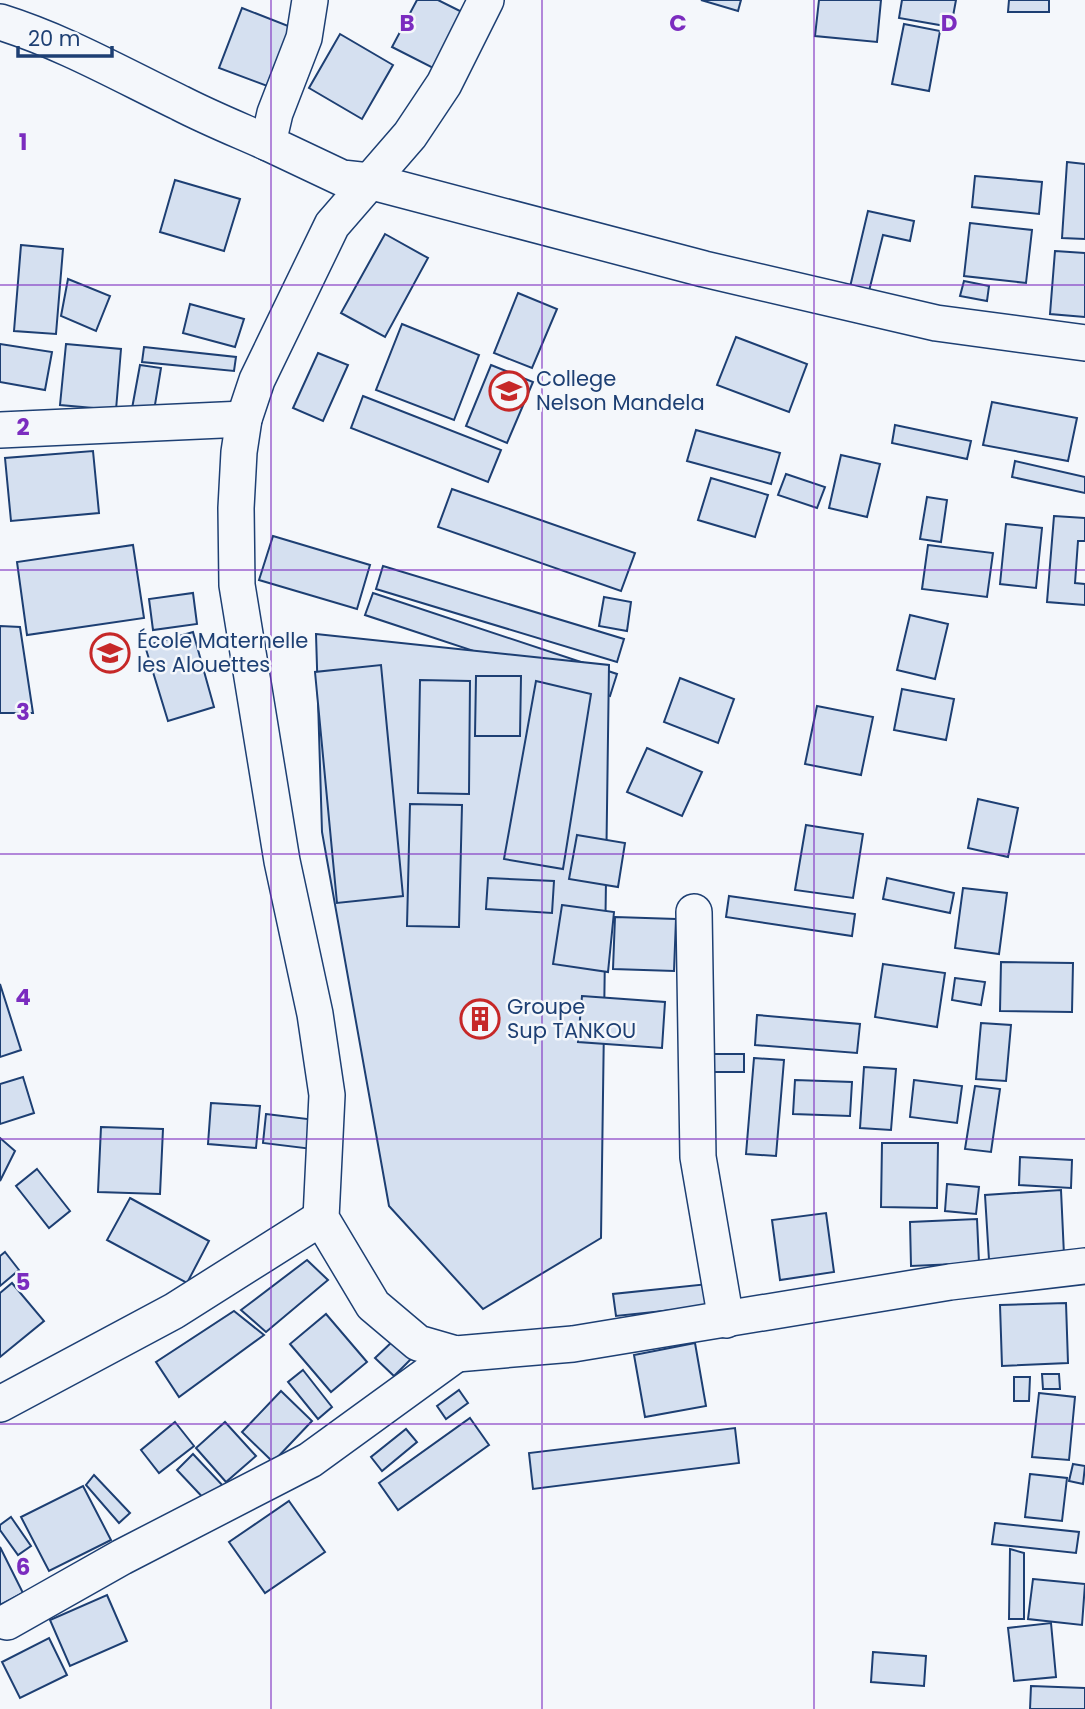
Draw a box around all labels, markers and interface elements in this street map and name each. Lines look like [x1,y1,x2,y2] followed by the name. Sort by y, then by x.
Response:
[399,7,415,39] text: B
[669,7,687,39] text: C
[941,7,957,39] text: D
[18,14,112,58] scale bar
[28,24,81,53] text: 20 m
[19,126,27,158] text: 1
[536,364,705,417] place label: College Nelson Mandela
[488,370,530,412] school or university icon: College Nelson Mandela
[16,411,30,443] text: 2
[137,626,308,679] place label: École Maternelle les Alouettes
[89,632,131,674] school or university icon: École Maternelle les Alouettes
[16,696,30,728] text: 3
[15,981,31,1013] text: 4
[507,992,636,1045] place label: Groupe Sup TANKOU
[459,998,501,1040] building icon: Groupe Sup TANKOU
[16,1266,30,1298] text: 5
[16,1551,30,1583] text: 6

